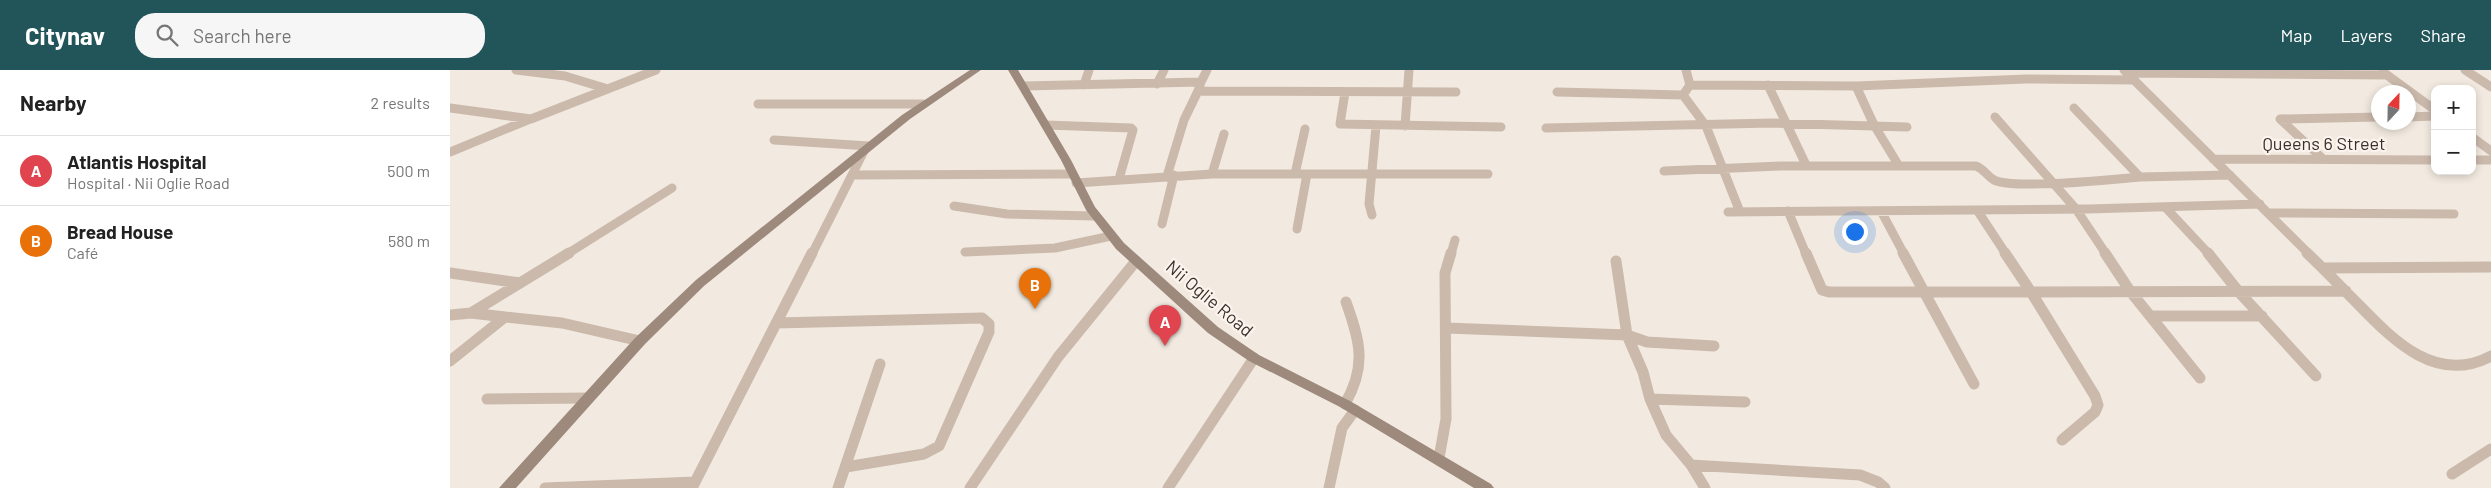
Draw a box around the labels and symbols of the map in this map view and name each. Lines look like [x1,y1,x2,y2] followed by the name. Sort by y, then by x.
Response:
[2371,85,2416,130] north arrow
[2262,132,2386,154] street label: Queens 6 Street
[1842,219,1868,245] your location
[1162,255,1258,341] street label: Nii Oglie Road
[1019,268,1051,309] pin: B
[1149,305,1181,346] pin: A

